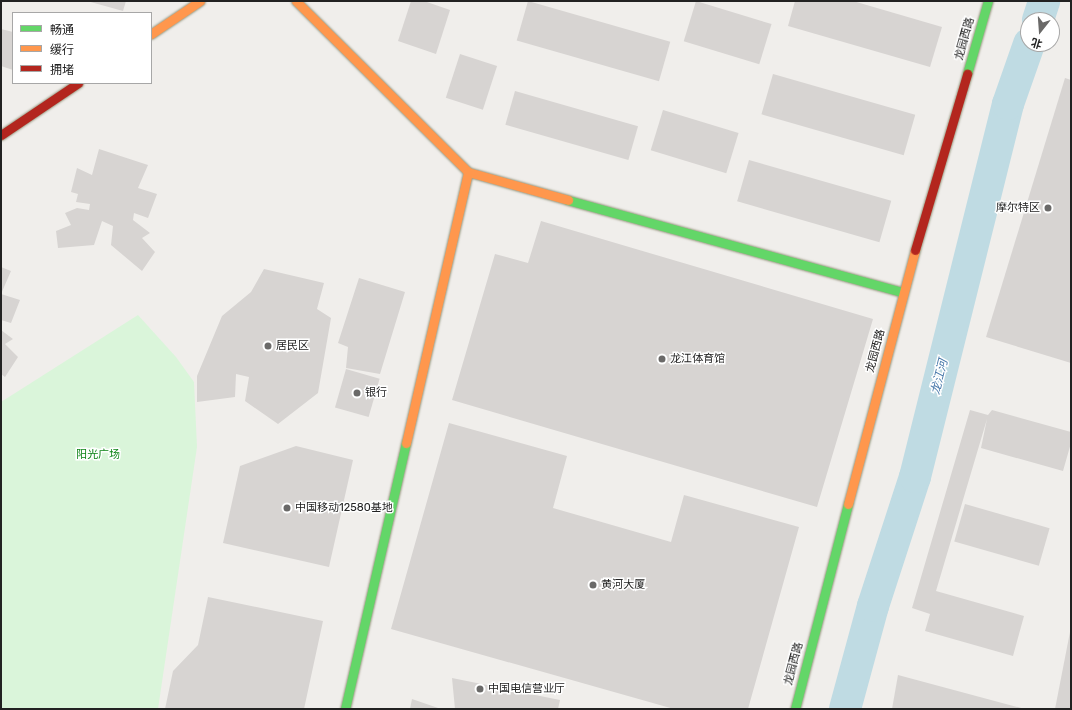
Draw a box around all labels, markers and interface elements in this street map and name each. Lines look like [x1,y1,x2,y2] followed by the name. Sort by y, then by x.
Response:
[12,12,152,84] legend
[1020,12,1060,52] north arrow
[953,16,977,62] street label: 龙园西路
[50,23,74,37] text: 畅通
[1029,35,1044,51] text: 北
[50,43,74,57] text: 缓行
[50,63,74,77] text: 拥堵
[996,201,1040,215] place label: 摩尔特区
[1043,203,1053,213] marker: 摩尔特区
[864,328,888,374] street label: 龙园西路
[276,339,309,353] place label: 居民区
[263,341,273,351] marker: 居民区
[670,352,725,366] place label: 龙江体育馆
[657,354,667,364] marker: 龙江体育馆
[929,358,951,396] water label: 龙江河
[365,386,387,400] place label: 银行
[352,388,362,398] marker: 银行
[76,448,120,462] park label: 阳光广场
[295,501,393,515] place label: 中国移动12580基地
[282,503,292,513] marker: 中国移动12580基地
[601,578,645,592] place label: 黄河大厦
[588,580,598,590] marker: 黄河大厦
[782,641,806,687] street label: 龙园西路
[488,682,565,696] place label: 中国电信营业厅
[475,684,485,694] marker: 中国电信营业厅

